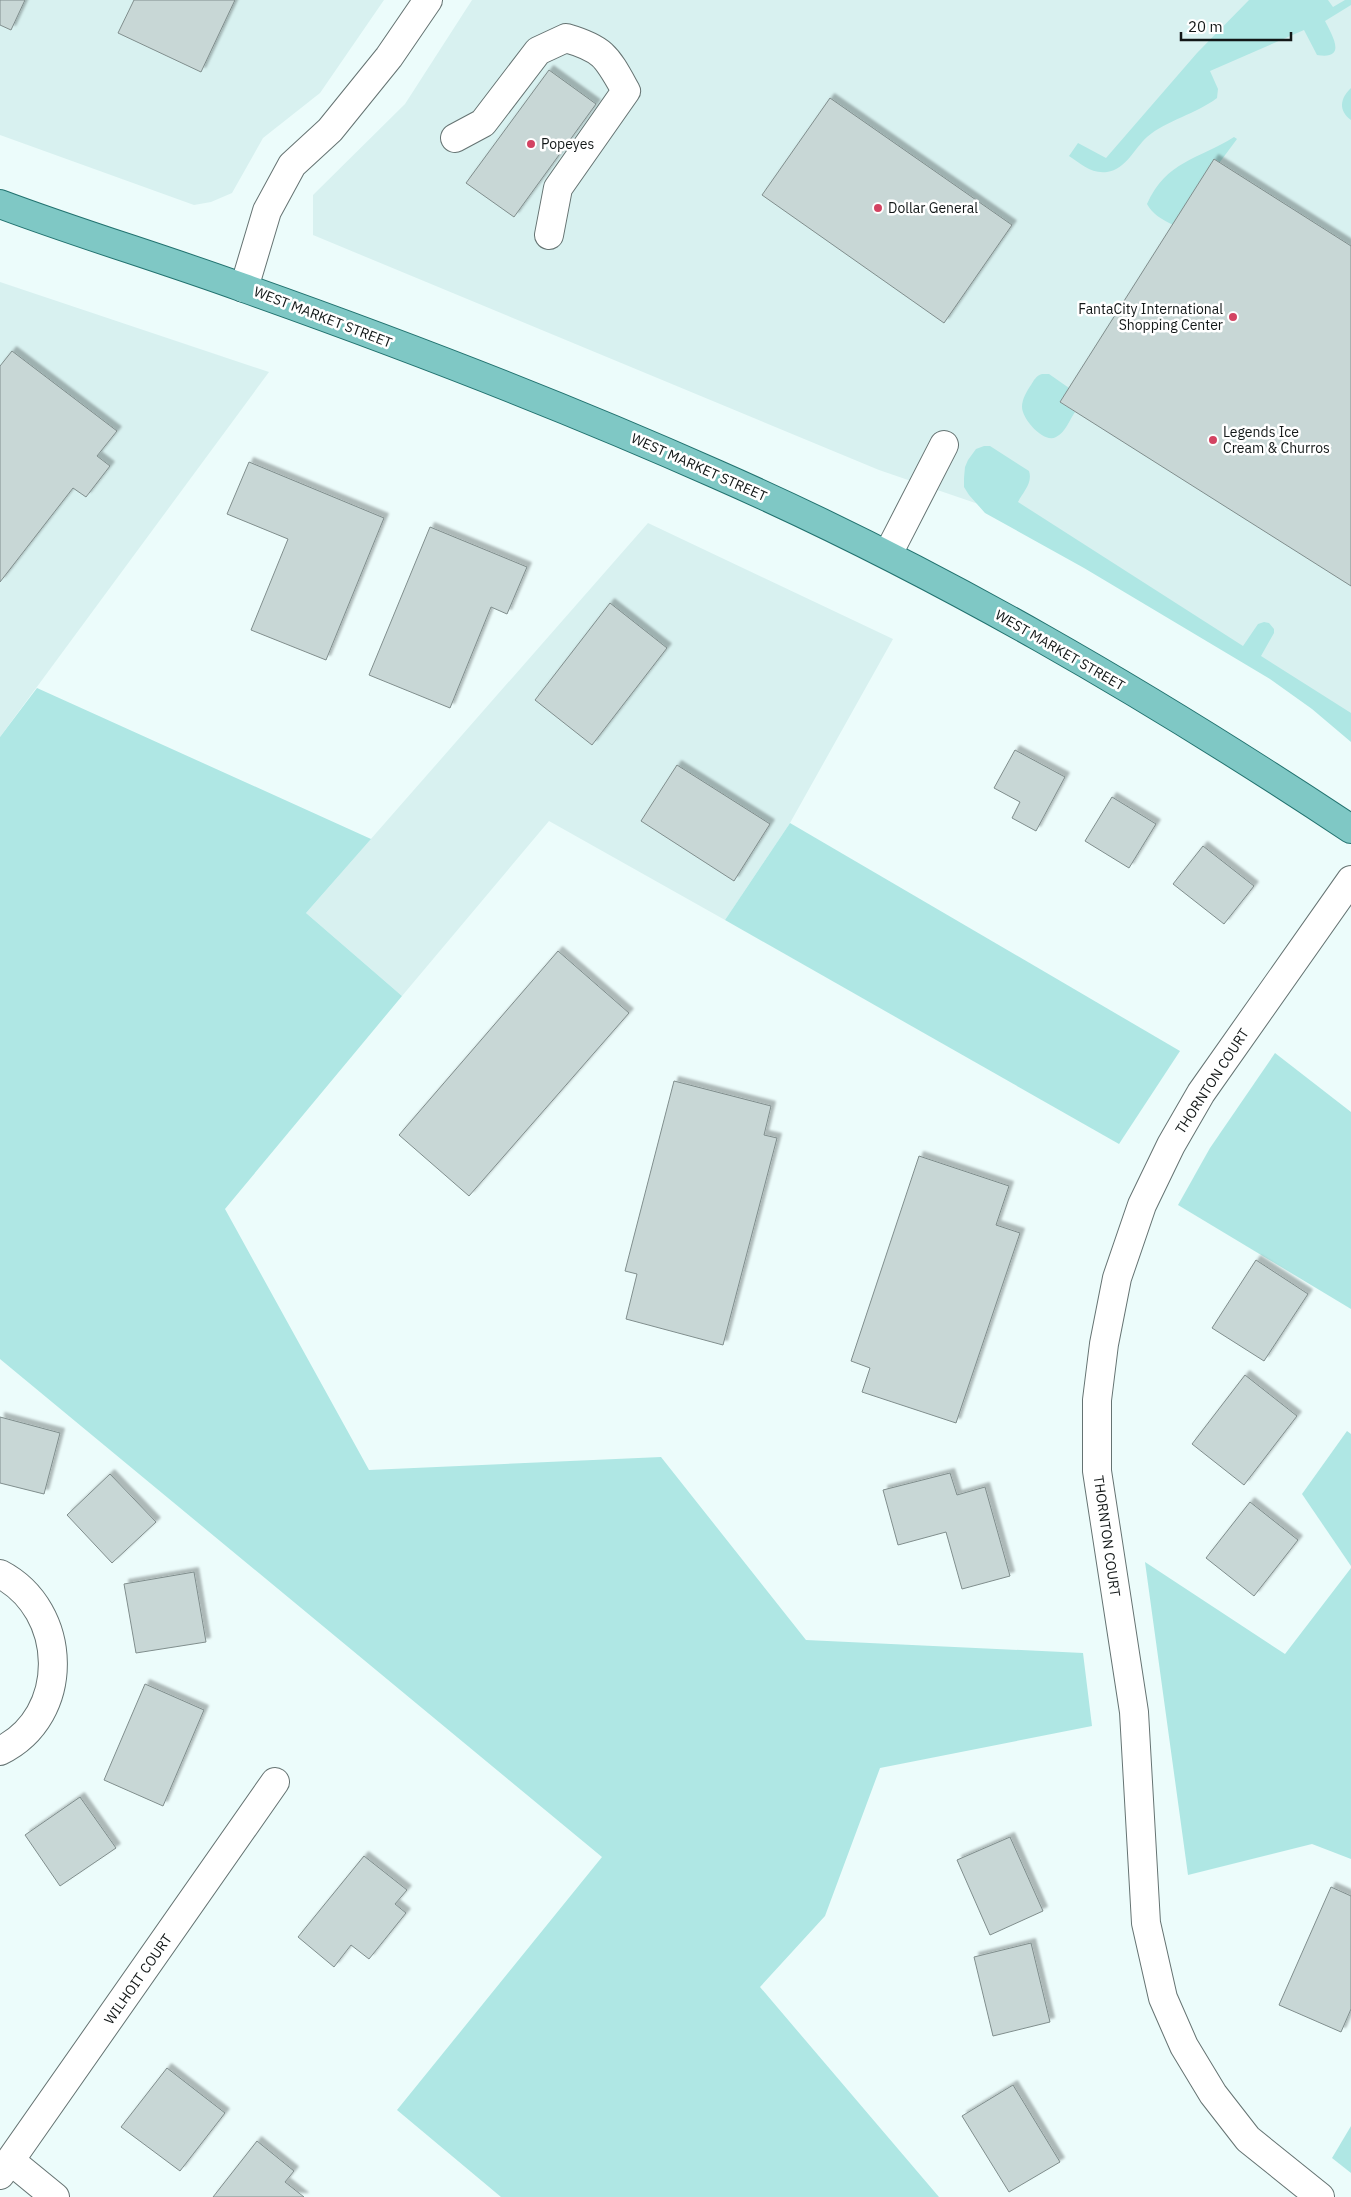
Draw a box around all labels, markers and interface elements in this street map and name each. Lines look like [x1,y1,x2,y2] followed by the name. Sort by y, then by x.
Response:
[1181,10,1291,42] scale bar
[1188,17,1223,36] text: 20 m
[541,135,594,153] place label: Popeyes
[525,138,537,150] marker: Popeyes
[888,199,978,217] place label: Dollar General
[872,202,884,214] marker: Dollar General
[251,282,395,352] street label: WEST MARKET STREET
[1078,300,1223,334] place label: FantaCity International Shopping Center
[1227,311,1239,323] marker: FantaCity International Shopping Center
[1223,423,1330,457] place label: Legends Ice Cream & Churros
[628,429,770,505] street label: WEST MARKET STREET
[1207,434,1219,446] marker: Legends Ice Cream & Churros
[992,606,1128,694] street label: WEST MARKET STREET
[1171,1025,1253,1137] street label: THORNTON COURT
[1090,1474,1124,1598] street label: THORNTON COURT
[100,1930,176,2028] street label: WILHOIT COURT

